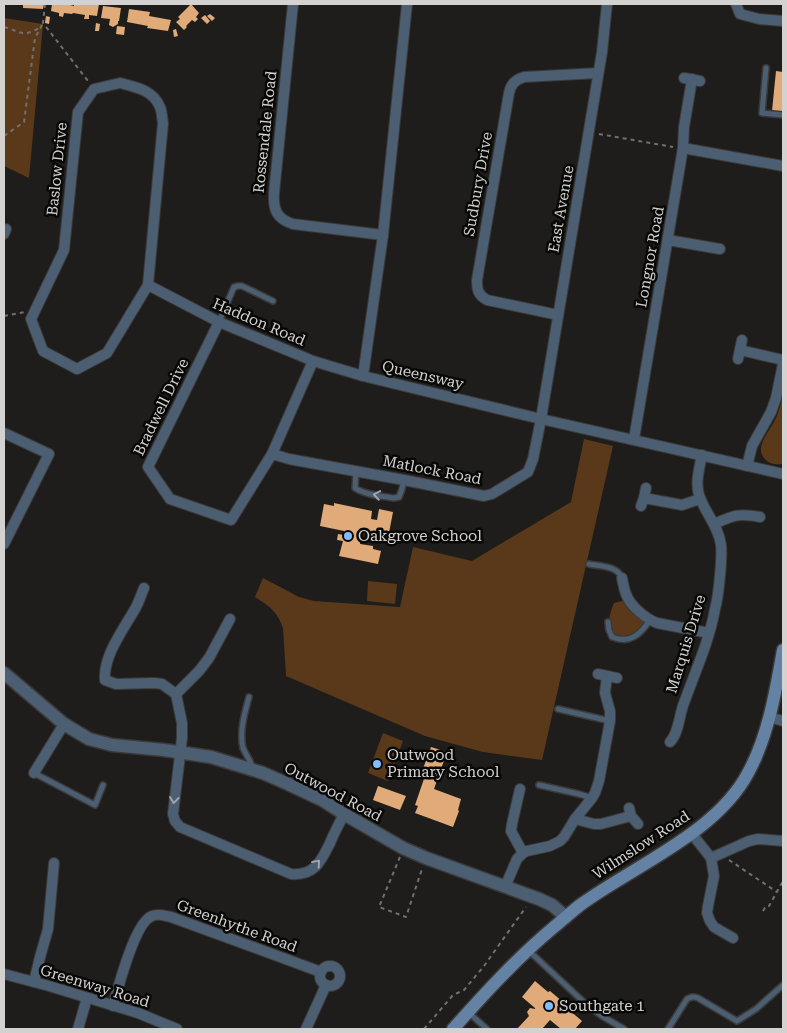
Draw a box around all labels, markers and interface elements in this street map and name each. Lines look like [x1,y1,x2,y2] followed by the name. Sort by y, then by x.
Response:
[250,70,280,194] street label: Rossendale Road
[43,121,71,217] street label: Baslow Drive
[460,130,496,238] street label: Sudbury Drive
[544,164,578,254] street label: East Avenue
[632,205,668,309] street label: Longnor Road
[210,294,308,350] street label: Haddon Road
[130,355,192,459] street label: Bradwell Drive
[380,357,466,393] street label: Queensway
[381,452,483,488] street label: Matlock Road
[372,490,381,500] one-way arrow
[358,527,482,545] place label: Oakgrove School
[342,530,354,542] marker: Oakgrove School
[662,593,710,695] street label: Marquis Drive
[387,746,500,781] place label: Outwood Primary School
[371,758,383,770] marker: Outwood Primary School
[281,759,385,825] street label: Outwood Road
[169,797,180,805] one-way arrow
[589,807,693,883] street label: Wilmslow Road
[312,860,321,869] one-way arrow
[174,896,300,956] street label: Greenhythe Road
[38,961,152,1011] street label: Greenway Road
[559,997,645,1015] place label: Southgate 1
[543,1000,555,1012] marker: Southgate 1

